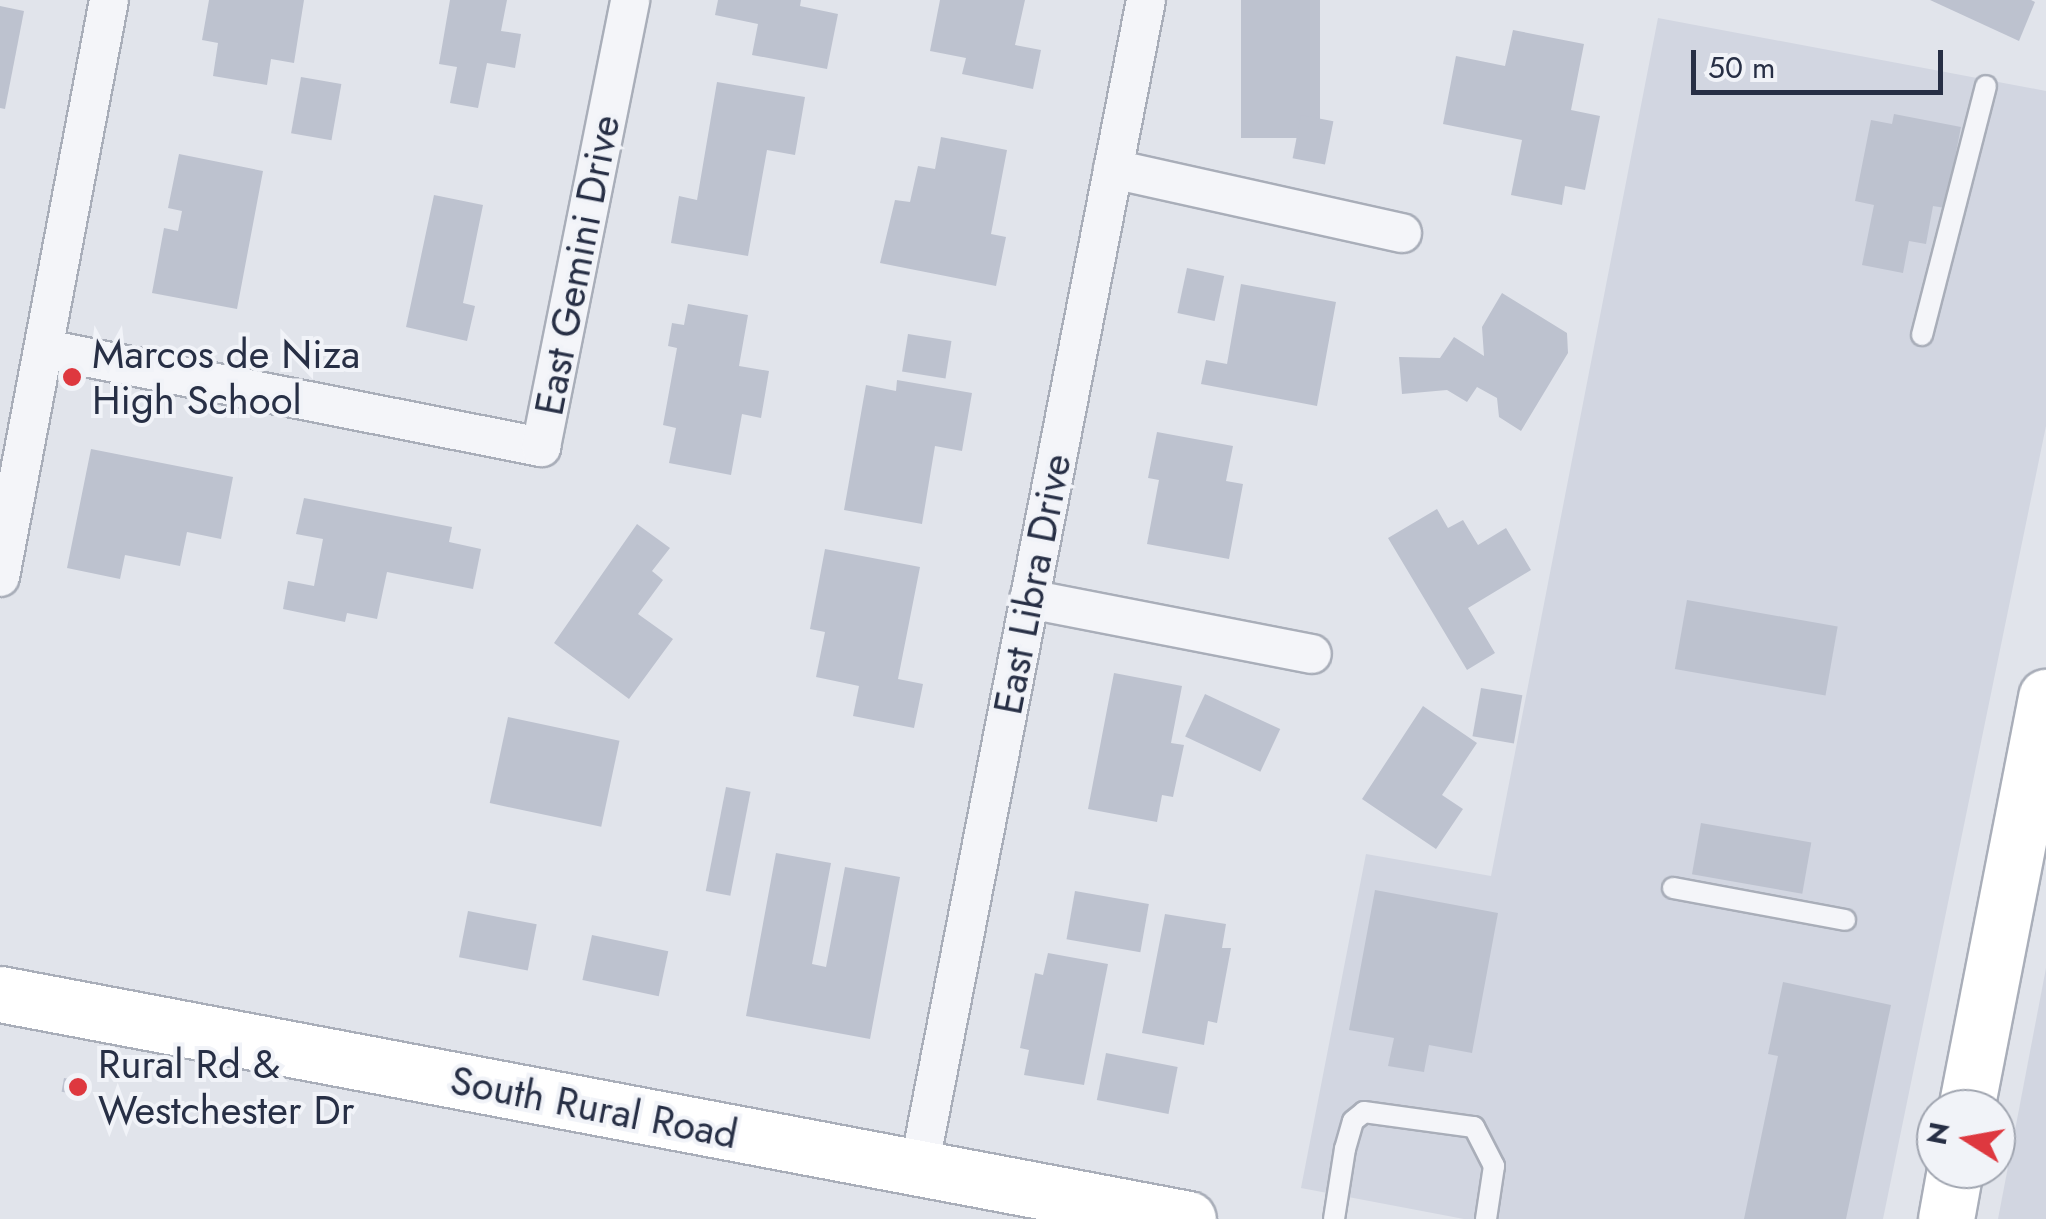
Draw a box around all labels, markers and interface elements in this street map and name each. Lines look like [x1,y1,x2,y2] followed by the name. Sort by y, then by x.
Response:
[1696,30,1948,92] scale bar
[1708,46,1775,89] text: 50 m
[524,111,630,419] street label: East Gemini Drive
[92,330,360,424] place label: Marcos de Niza High School
[61,366,83,388] marker: Marcos de Niza High School
[983,450,1081,718] street label: East Libra Drive
[98,1040,354,1134] place label: Rural Rd & Westchester Dr
[446,1056,742,1158] street label: South Rural Road
[67,1076,89,1098] marker: Rural Rd & Westchester Dr
[1916,1089,2016,1189] north arrow
[1916,1119,1960,1148] text: N

